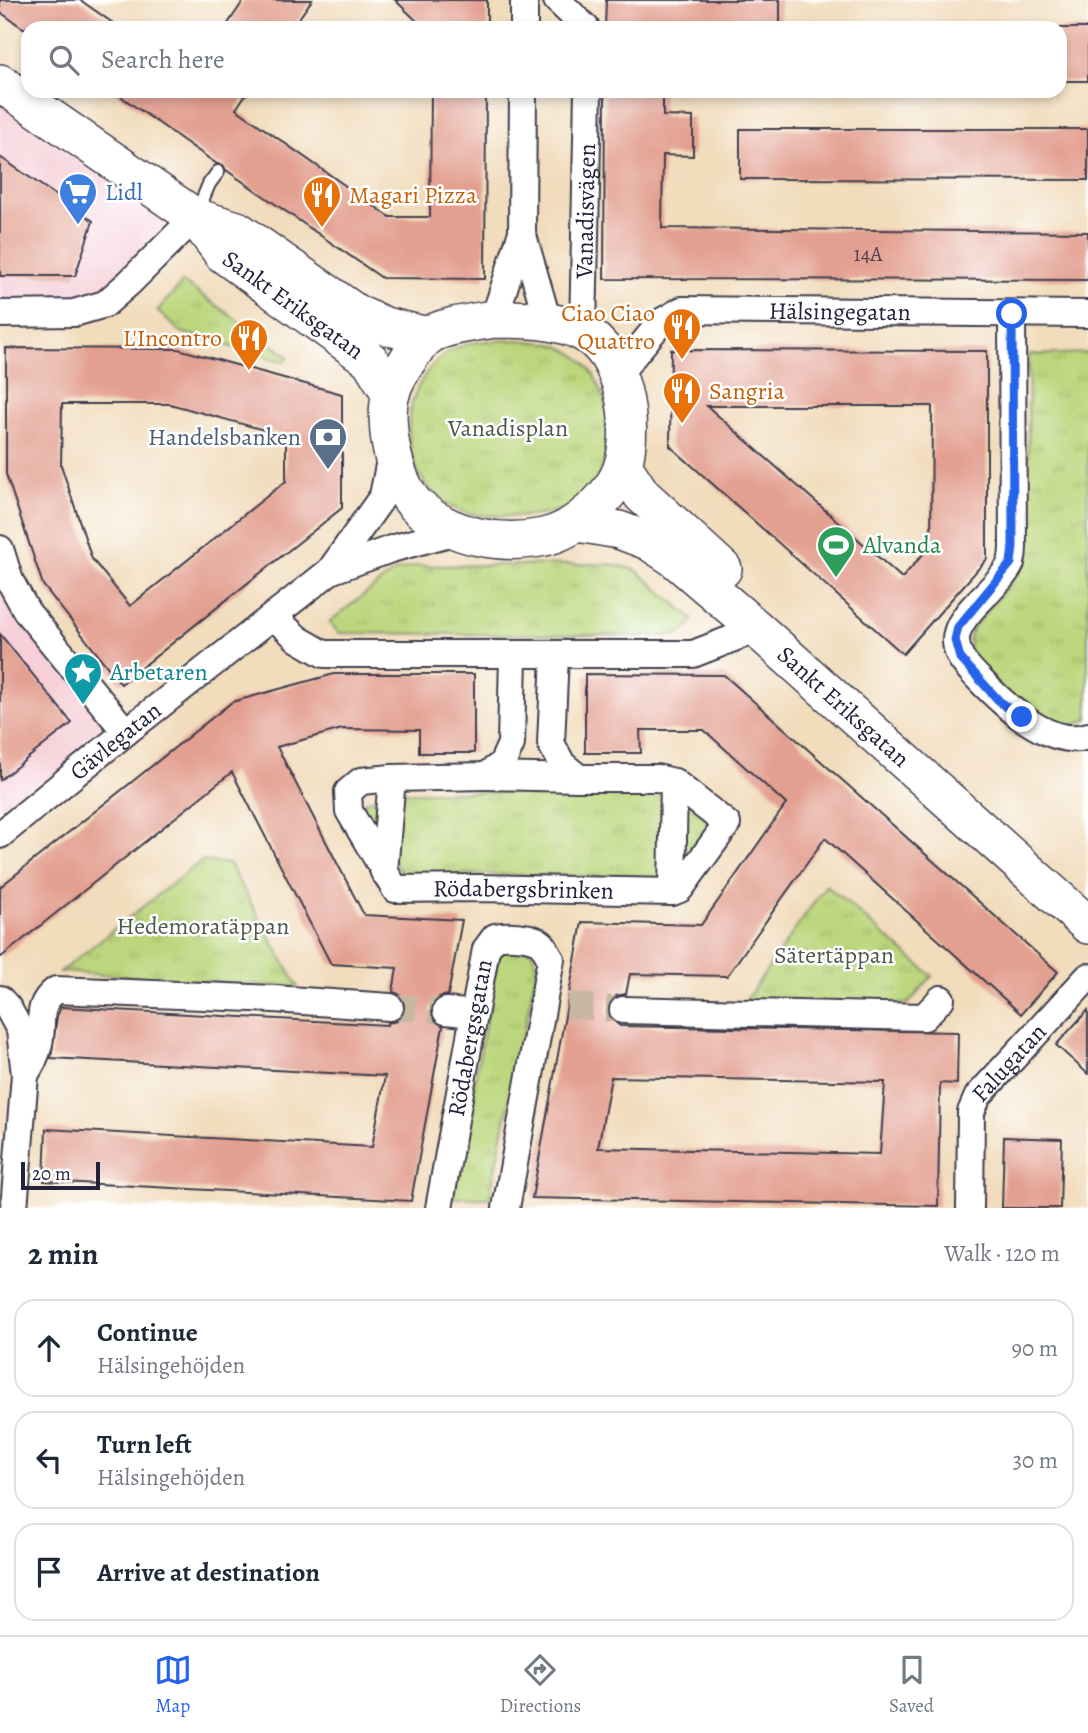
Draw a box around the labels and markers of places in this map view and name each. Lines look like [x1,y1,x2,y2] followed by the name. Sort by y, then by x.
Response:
[57,171,99,226] supermarket icon: Lidl
[301,174,343,229] restaurant icon: Magari Pizza
[105,176,143,208] place label: Lidl
[349,179,478,211] place label: Magari Pizza
[561,297,655,357] place label: Ciao Ciao Quattro
[661,306,703,361] restaurant icon: Ciao Ciao Quattro
[228,317,270,372] restaurant icon: L'Incontro
[123,322,222,354] place label: L'Incontro
[661,370,703,425] restaurant icon: Sangria
[709,375,786,407] place label: Sangria
[307,416,349,471] bank icon: Handelsbanken
[148,421,301,453] place label: Handelsbanken
[815,524,857,579] sports icon: Alvanda
[862,529,942,561] place label: Alvanda
[62,651,104,706] place icon: Arbetaren
[109,656,208,688] place label: Arbetaren

